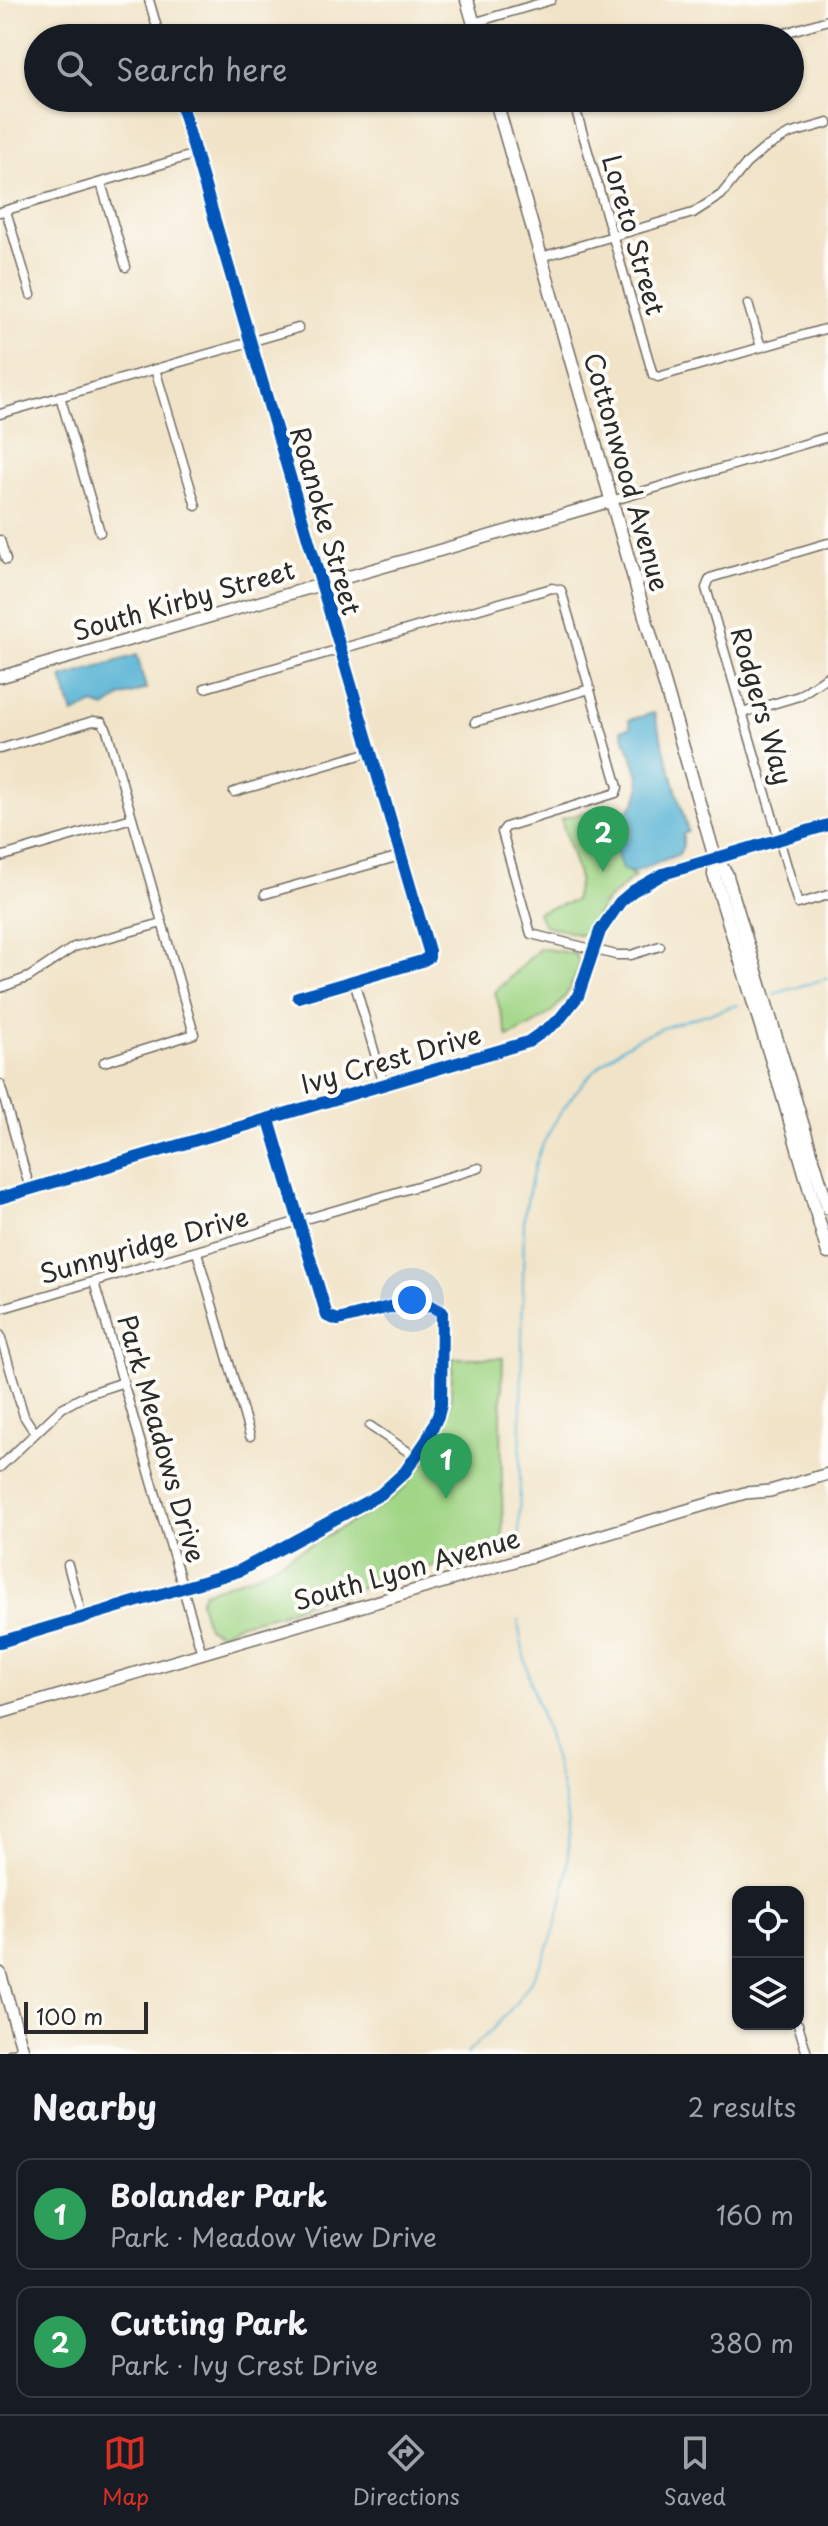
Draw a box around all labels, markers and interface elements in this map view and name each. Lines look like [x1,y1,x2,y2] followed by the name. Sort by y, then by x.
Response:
[24,24,804,112] search box
[52,46,96,90] icon: search
[116,46,288,91] text: Search here
[593,150,676,320] street label: Loreto Street
[575,348,680,596] street label: Cottonwood Avenue
[281,422,372,619] street label: Roanoke Street
[68,549,299,650] street label: South Kirby Street
[721,622,804,789] street label: Rodgers Way
[577,806,629,872] pin: 2
[296,1014,485,1103] street label: Ivy Crest Drive
[34,1196,253,1293] street label: Sunnyridge Drive
[392,1280,432,1320] your location
[108,1310,217,1567] street label: Park Meadows Drive
[420,1433,472,1499] pin: 1
[289,1518,524,1619] street label: South Lyon Avenue
[732,1886,804,2030] map controls
[732,1886,804,1958] button: locate
[732,1958,804,2030] button: layers
[24,1998,148,2034] scale bar
[36,1999,103,2032] text: 100 m
[32,2080,157,2132] text: Nearby
[688,2087,796,2126] text: 2 results
[110,2172,327,2217] text: Bolander Park
[54,2195,66,2234] text: 1
[716,2195,794,2234] text: 160 m
[110,2217,437,2256] text: Park · Meadow View Drive
[110,2300,308,2345] text: Cutting Park
[51,2323,69,2362] text: 2
[709,2323,794,2362] text: 380 m
[110,2345,378,2384] text: Park · Ivy Crest Drive
[102,2431,149,2512] tab: Map
[353,2431,460,2512] tab: Directions
[664,2431,726,2512] tab: Saved

